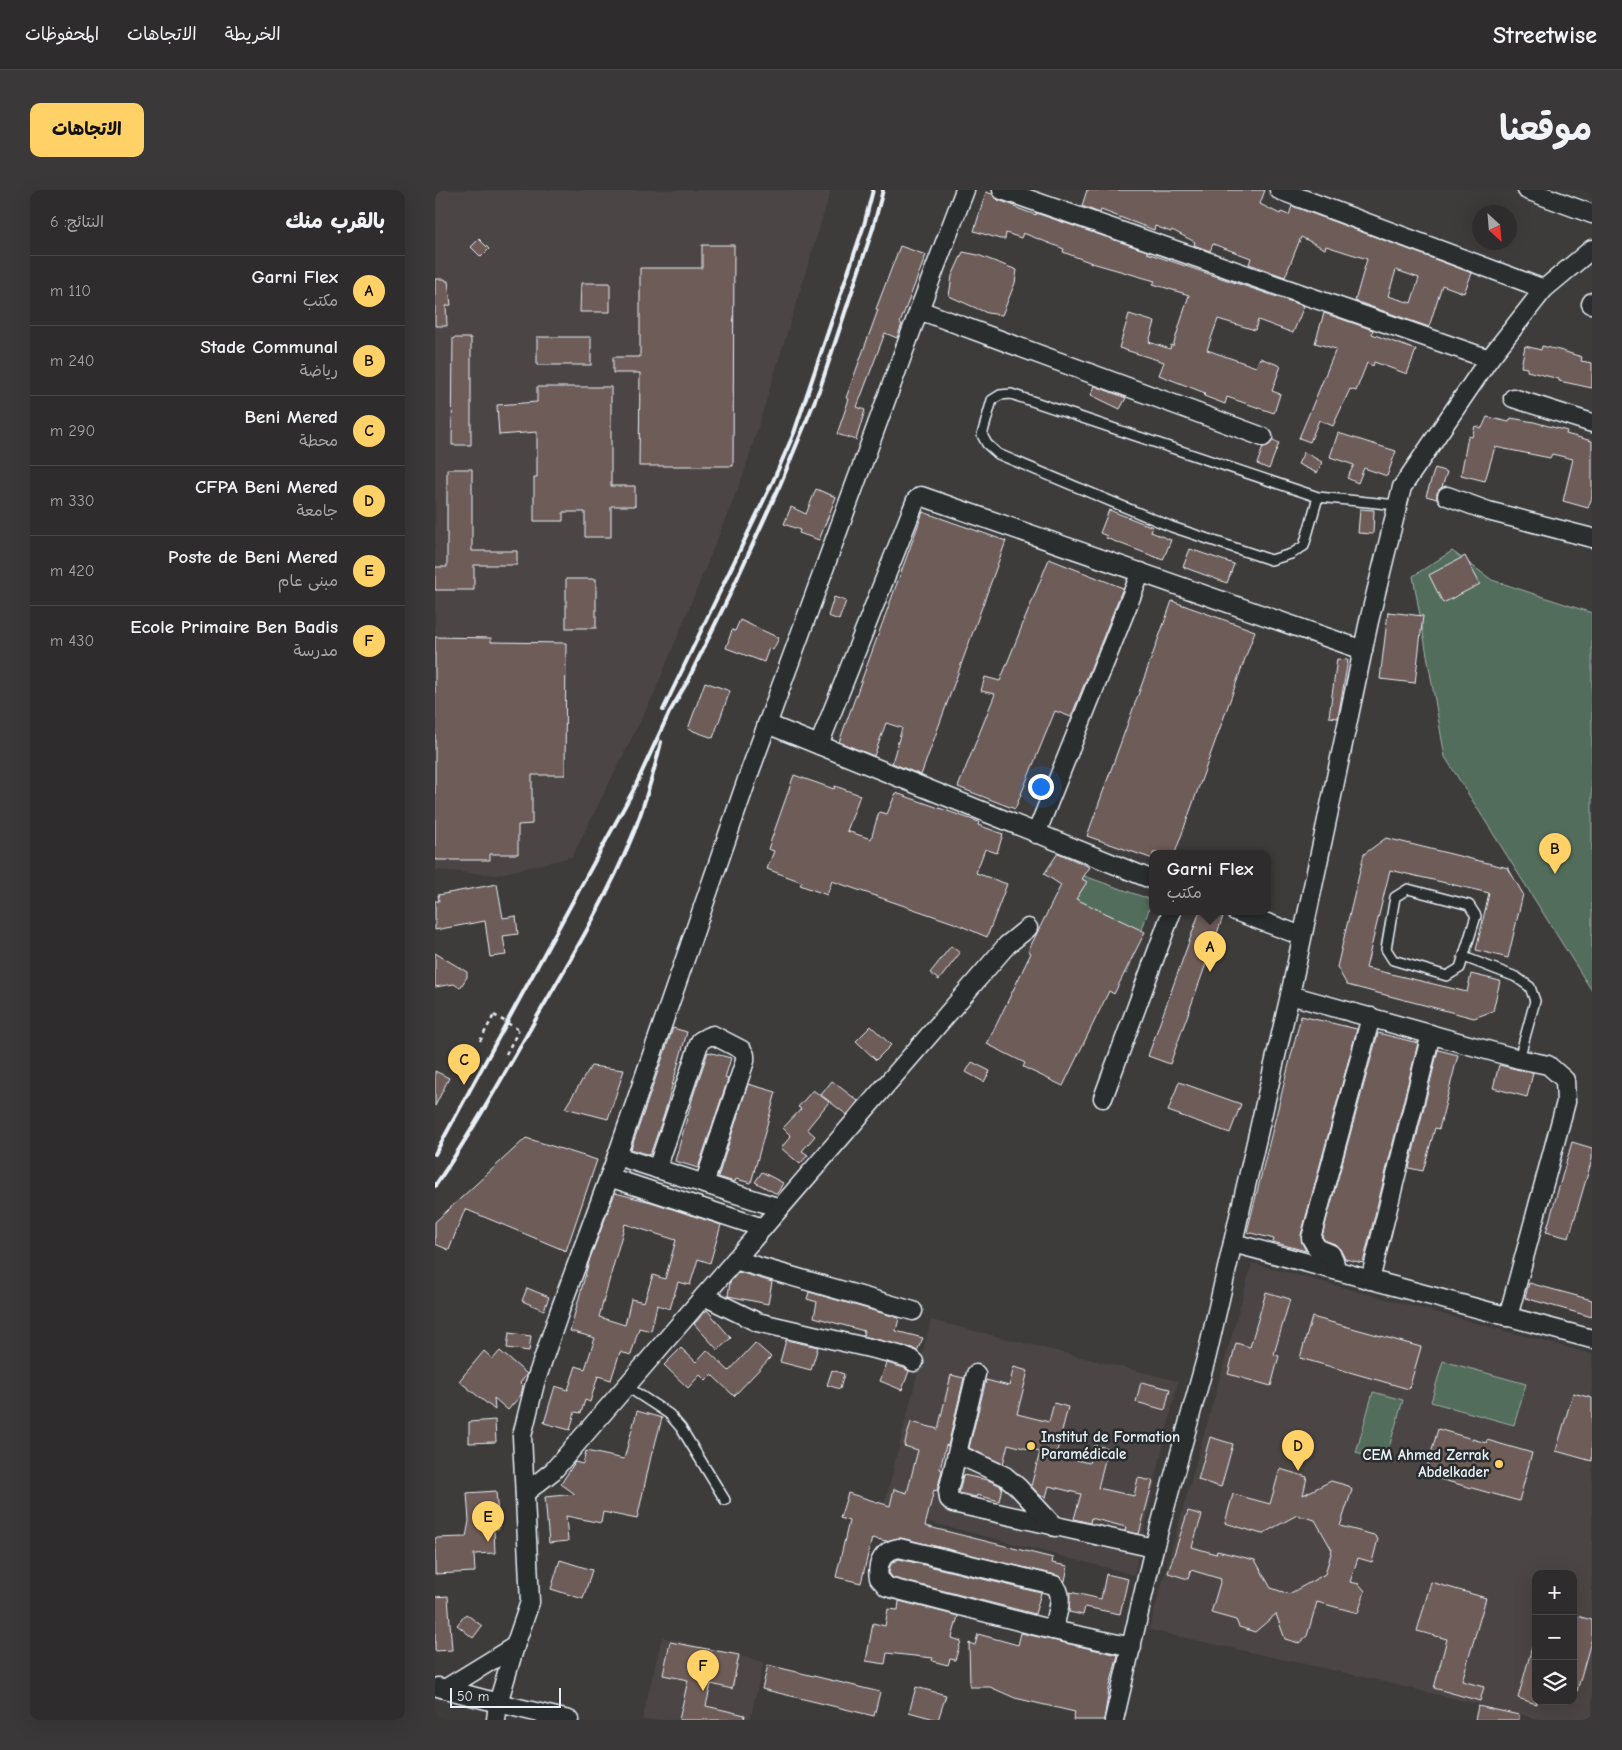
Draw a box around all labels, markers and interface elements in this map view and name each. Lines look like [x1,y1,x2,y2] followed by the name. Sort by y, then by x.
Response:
[1493,21,1597,49] text: Streetwise
[25,24,99,45] text: المحفوظات
[127,24,197,45] text: الاتجاهات
[225,24,281,45] text: الخريطة
[30,103,144,157] button: الاتجاهات
[1499,108,1592,149] text: موقعنا
[1472,205,1517,250] north arrow
[285,209,385,233] text: بالقرب منك
[50,213,104,231] text: النتائج: 6
[251,266,338,288] text: Garni Flex
[50,282,91,300] text: 110 m
[365,282,373,300] text: A
[303,292,338,310] text: مكتب
[200,336,338,358] text: Stade Communal
[50,352,94,370] text: 240 m
[364,352,374,370] text: B
[300,362,338,380] text: رياضة
[244,406,338,428] text: Beni Mered
[50,422,95,440] text: 290 m
[364,422,374,440] text: C
[299,432,338,450] text: محطة
[195,476,338,498] text: CFPA Beni Mered
[50,492,95,510] text: 330 m
[364,492,374,510] text: D
[296,502,338,520] text: جامعة
[168,546,338,568] text: Poste de Beni Mered
[50,562,94,580] text: 420 m
[364,562,374,580] text: E
[278,572,338,590] text: مبنى عام
[130,616,338,638] text: Ecole Primaire Ben Badis
[50,632,94,650] text: 430 m
[364,632,374,650] text: F
[293,642,338,660] text: مدرسة
[1028,774,1054,800] your location
[1539,833,1571,874] pin: B
[1149,850,1271,915] popup
[1167,858,1253,880] text: Garni Flex
[1167,884,1202,902] text: مكتب
[1194,931,1226,972] pin: A
[448,1044,480,1085] pin: C
[1041,1428,1180,1463] place label: Institut de Formation Paramédicale
[1282,1430,1314,1471] pin: D
[1025,1440,1037,1452] marker: Institut de Formation Paramédicale
[1362,1446,1490,1481] place label: CEM Ahmed Zerrak Abdelkader
[1493,1458,1505,1470] marker: CEM Ahmed Zerrak Abdelkader
[472,1501,504,1542] pin: E
[1532,1570,1577,1705] map controls
[1532,1570,1577,1615] button: +
[1532,1615,1577,1660] button: −
[687,1650,719,1691] pin: F
[1532,1660,1577,1705] button: layers
[450,1685,561,1708] scale bar
[457,1688,489,1705] text: 50 m

